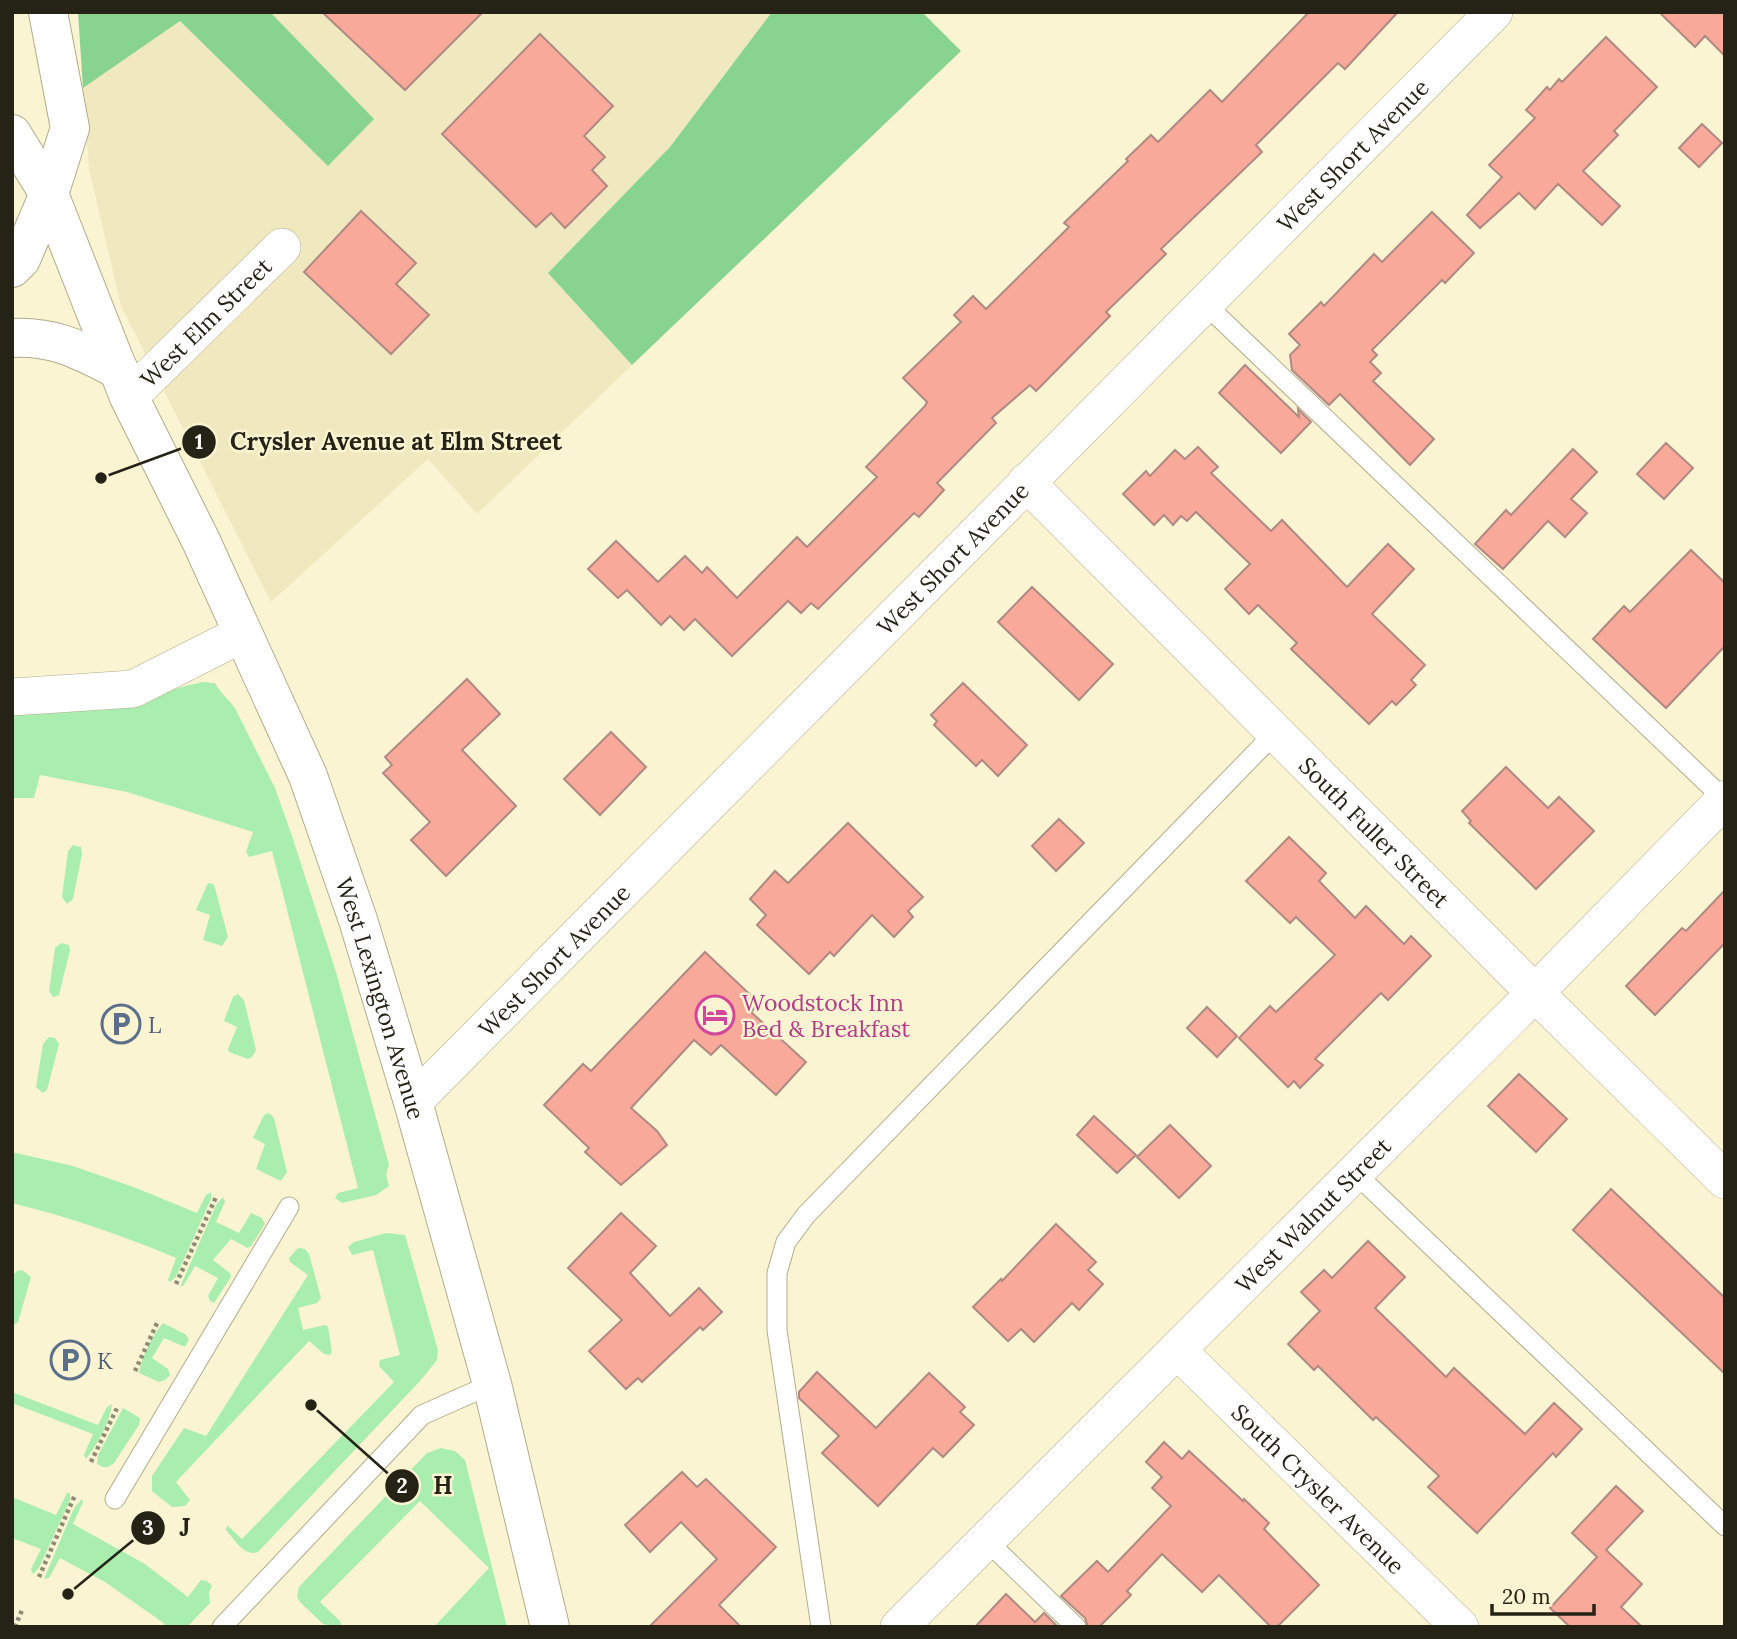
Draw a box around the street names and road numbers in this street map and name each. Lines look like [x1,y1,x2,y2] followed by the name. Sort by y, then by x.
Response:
[1270,72,1434,237] street label: West Short Avenue
[134,251,277,393] street label: West Elm Street
[870,476,1034,641] street label: West Short Avenue
[1293,750,1456,914] street label: South Fuller Street
[330,874,432,1123] street label: West Lexington Avenue
[472,878,636,1042] street label: West Short Avenue
[1229,1131,1397,1298] street label: West Walnut Street
[1226,1397,1411,1580] street label: South Crysler Avenue

